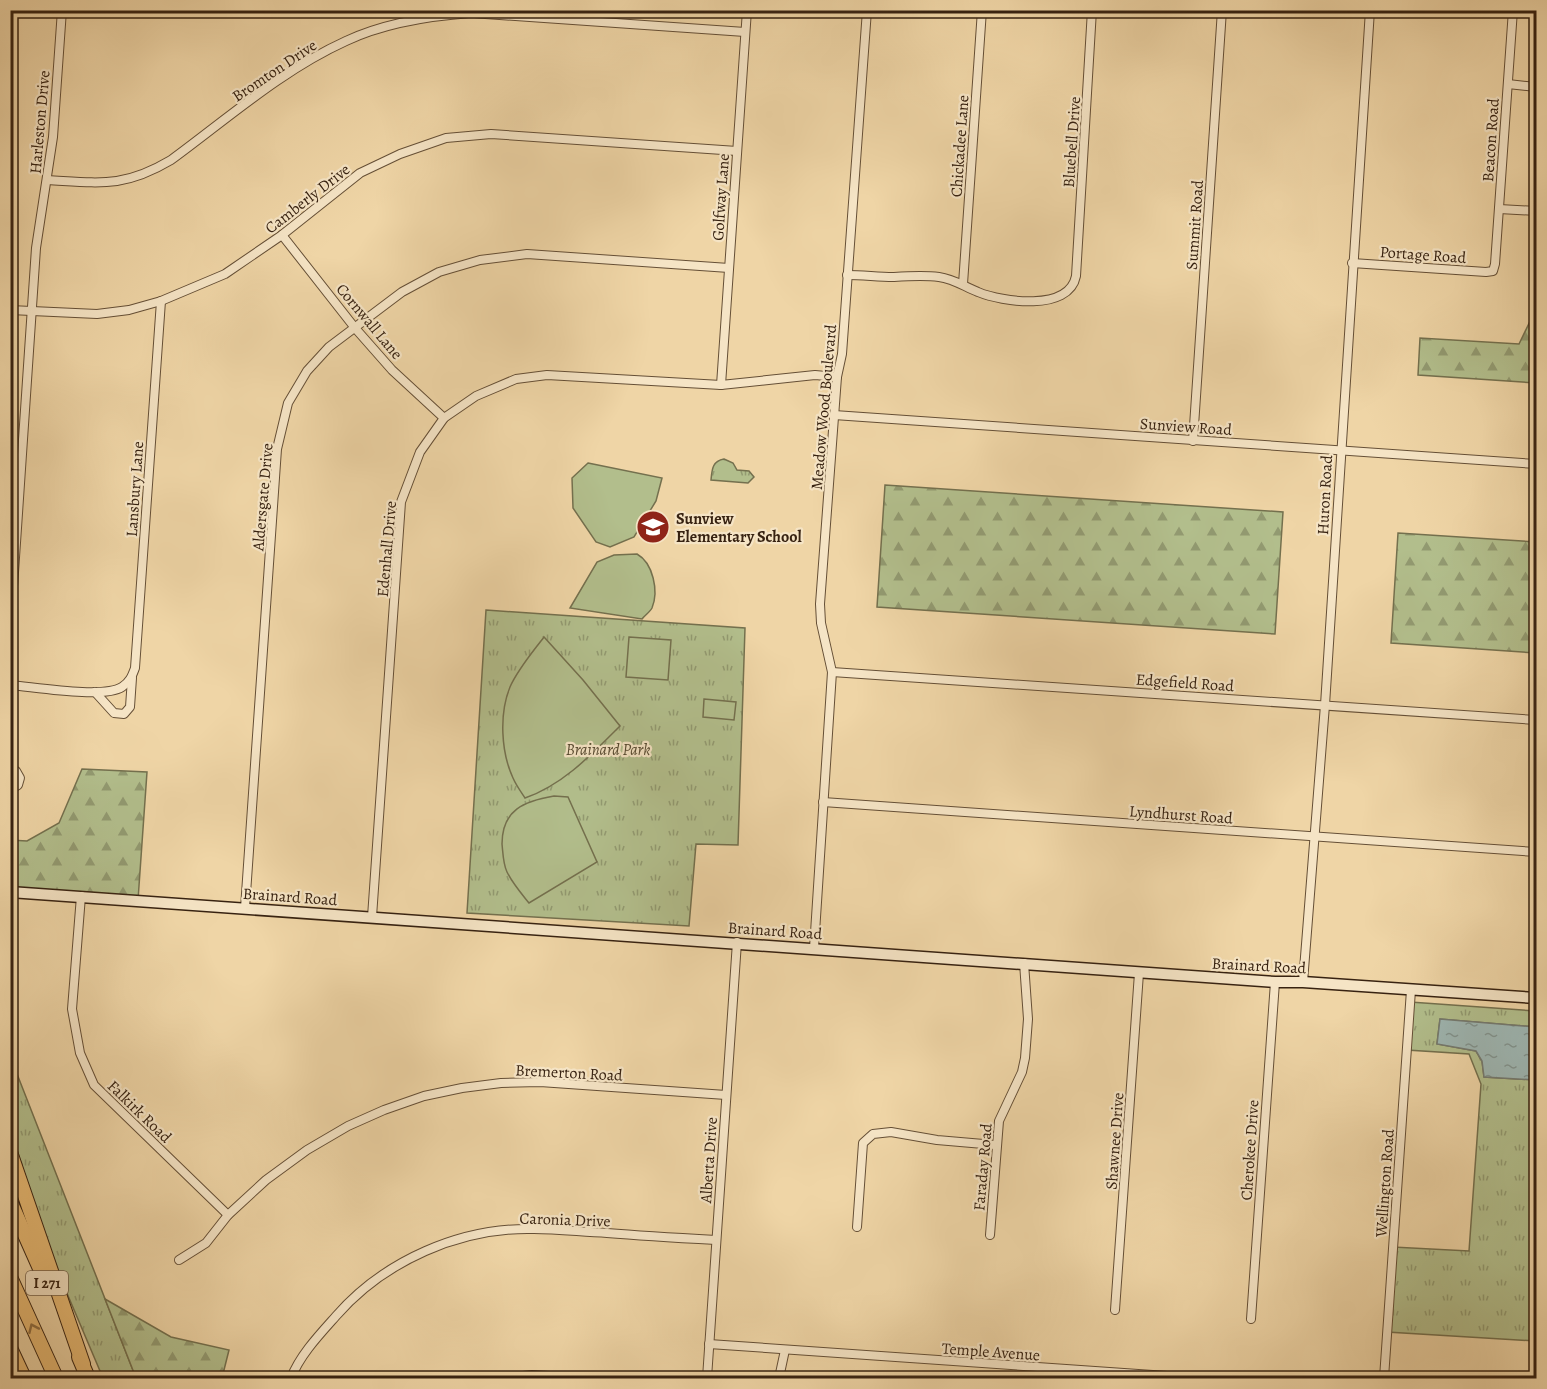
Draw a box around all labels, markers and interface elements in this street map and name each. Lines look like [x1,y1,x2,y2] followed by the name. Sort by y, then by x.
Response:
[228,34,321,107] street label: Bromton Drive
[25,69,55,175] street label: Harleston Drive
[945,94,975,198] street label: Chickadee Lane
[1058,96,1086,188] street label: Bluebell Drive
[1477,97,1505,183] street label: Beacon Road
[707,153,735,241] street label: Golfway Lane
[261,159,355,239] street label: Camberly Drive
[1181,179,1209,271] street label: Summit Road
[1379,241,1467,269] street label: Portage Road
[331,279,408,364] street label: Cornwall Lane
[806,323,842,491] street label: Meadow Wood Boulevard
[1139,413,1233,441] street label: Sunview Road
[121,441,149,538] street label: Lansbury Lane
[247,442,279,553] street label: Aldersgate Drive
[1312,454,1338,536] street label: Huron Road
[372,500,402,598] street label: Edenhall Drive
[676,508,802,548] place label: Sunview Elementary School
[635,509,671,545] school or university icon: Sunview Elementary School
[1135,669,1235,697] street label: Edgefield Road
[566,739,650,761] park label: Brainard Park
[1128,800,1234,830] street label: Lyndhurst Road
[242,883,338,911] street label: Brainard Road
[727,917,823,945] street label: Brainard Road
[1211,953,1307,979] street label: Brainard Road
[515,1059,624,1087] street label: Bremerton Road
[102,1075,177,1148] street label: Falkirk Road
[1101,1092,1129,1190] street label: Shawnee Drive
[1236,1099,1264,1201] street label: Cherokee Drive
[695,1116,723,1205] street label: Alberta Drive
[968,1122,998,1212] street label: Faraday Road
[1370,1128,1400,1239] street label: Wellington Road
[519,1207,611,1233] street label: Caronia Drive
[26,1271,68,1295] road number: I 271
[29,1323,41,1334] one-way arrow
[941,1338,1041,1366] street label: Temple Avenue

